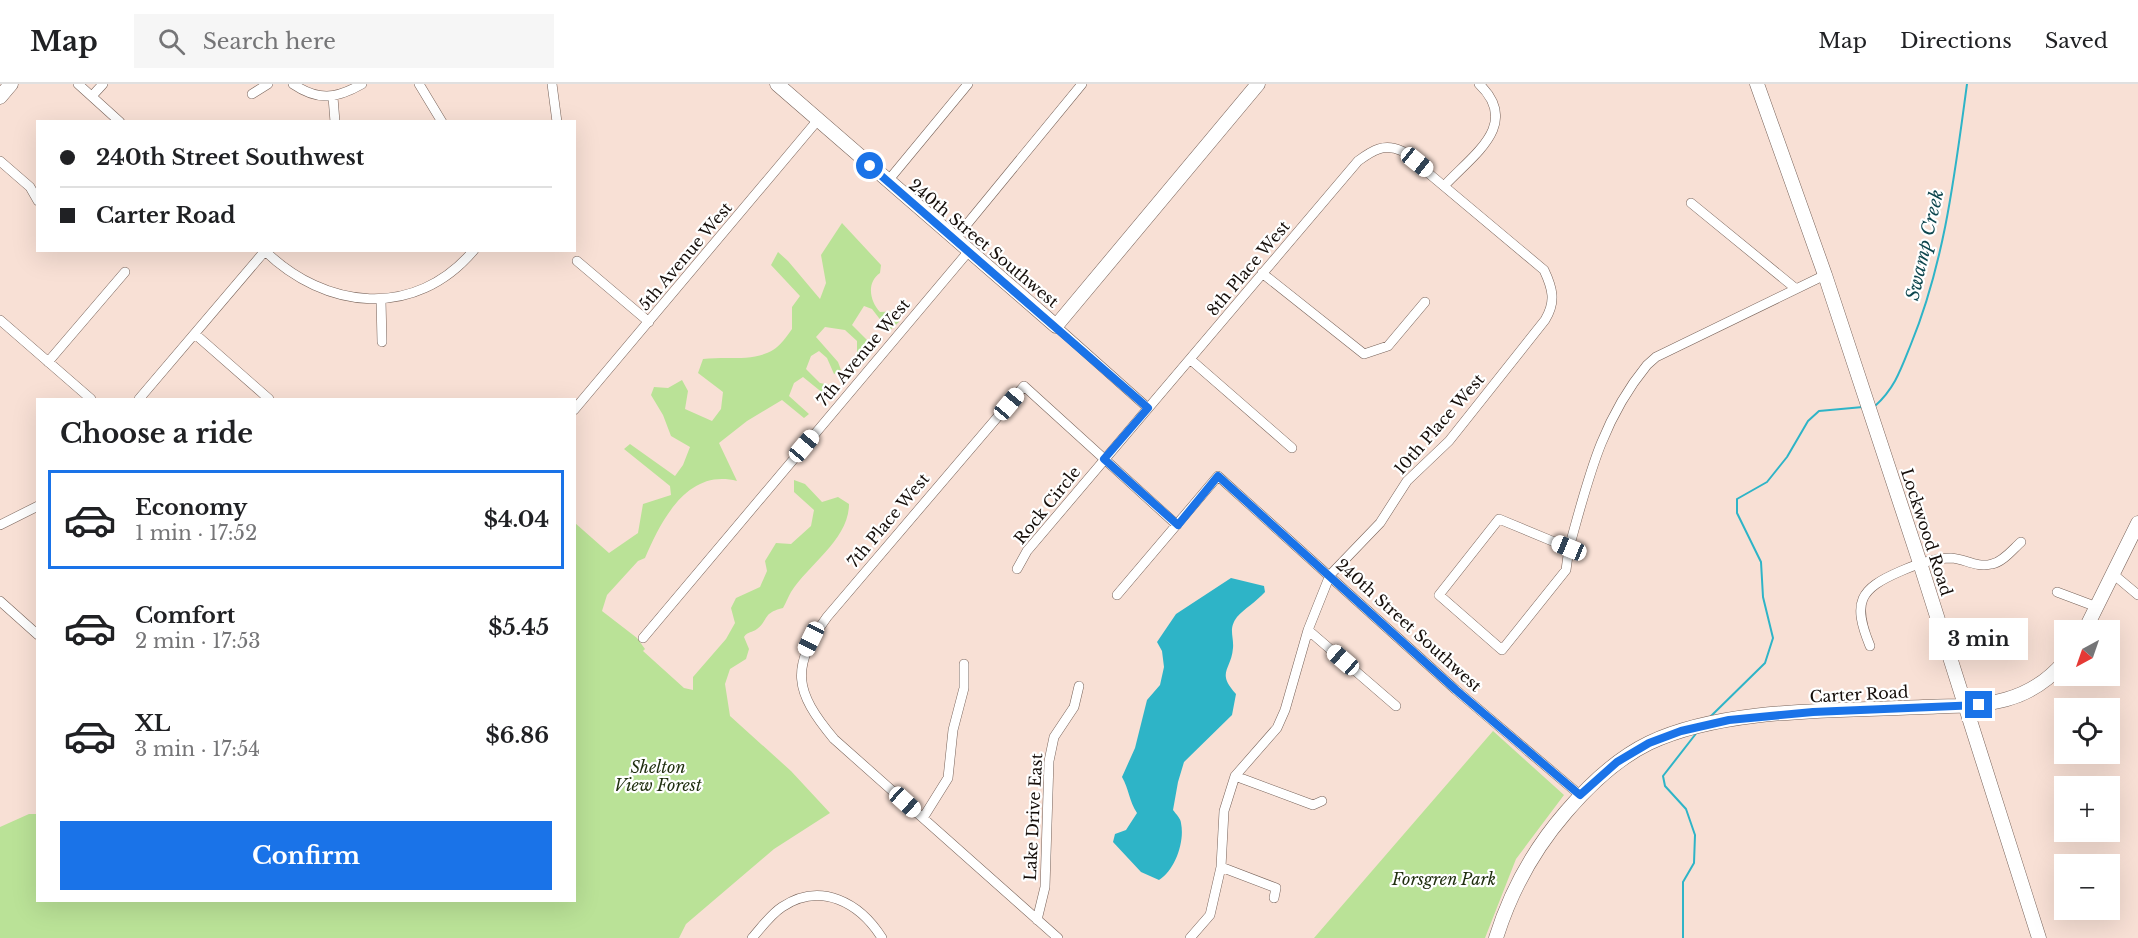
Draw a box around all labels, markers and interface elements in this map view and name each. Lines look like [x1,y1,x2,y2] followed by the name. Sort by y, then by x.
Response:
[134,14,554,68] search box
[30,24,98,59] text: Map
[155,25,188,58] icon: search
[203,28,336,55] text: Search here
[1818,28,1867,54] text: Map
[1900,28,2012,54] text: Directions
[2045,28,2108,54] text: Saved
[96,144,364,171] text: 240th Street Southwest
[1397,144,1437,180] car
[856,152,883,179] route start
[905,175,1063,311] street label: 240th Street Southwest
[1902,187,1948,303] water label: Swamp Creek
[634,198,736,314] street label: 5th Avenue West
[96,202,236,229] text: Carter Road
[1202,216,1294,320] street label: 8th Place West
[812,294,914,410] street label: 7th Avenue West
[1390,370,1488,478] street label: 10th Place West
[991,384,1027,424] car
[60,417,253,450] text: Choose a ride
[786,426,822,466] car
[1010,462,1084,548] street label: Rock Circle
[1897,466,1957,598] street label: Lockwood Road
[843,469,933,571] street label: 7th Place West
[63,493,117,547] icon: car
[135,494,247,521] text: Economy
[484,506,549,533] text: $4.04
[135,521,257,545] text: 1 min · 17:52
[1549,533,1589,563] car
[1332,554,1486,696] street label: 240th Street Southwest
[63,601,117,655] icon: car
[135,602,235,629] text: Comfort
[488,614,549,641] text: $5.45
[1930,618,2028,660] callout: 3 min
[795,619,827,659] car
[2054,620,2120,686] north arrow
[2054,620,2120,920] map controls
[1948,627,2009,651] text: 3 min
[135,629,261,653] text: 2 min · 17:53
[1324,641,1362,679] car
[1809,681,1909,707] street label: Carter Road
[1965,691,1992,718] route end
[2054,698,2120,764] button: locate
[63,709,117,763] icon: car
[135,710,170,737] text: XL
[485,722,549,749] text: $6.86
[135,737,260,761] text: 3 min · 17:54
[1020,753,1046,881] street label: Lake Drive East
[614,757,702,795] park label: Shelton View Forest
[2054,776,2120,842] button: +
[886,783,924,821] car
[60,821,552,890] button: Confirm
[2054,854,2120,920] button: −
[1391,869,1496,889] park label: Forsgren Park

